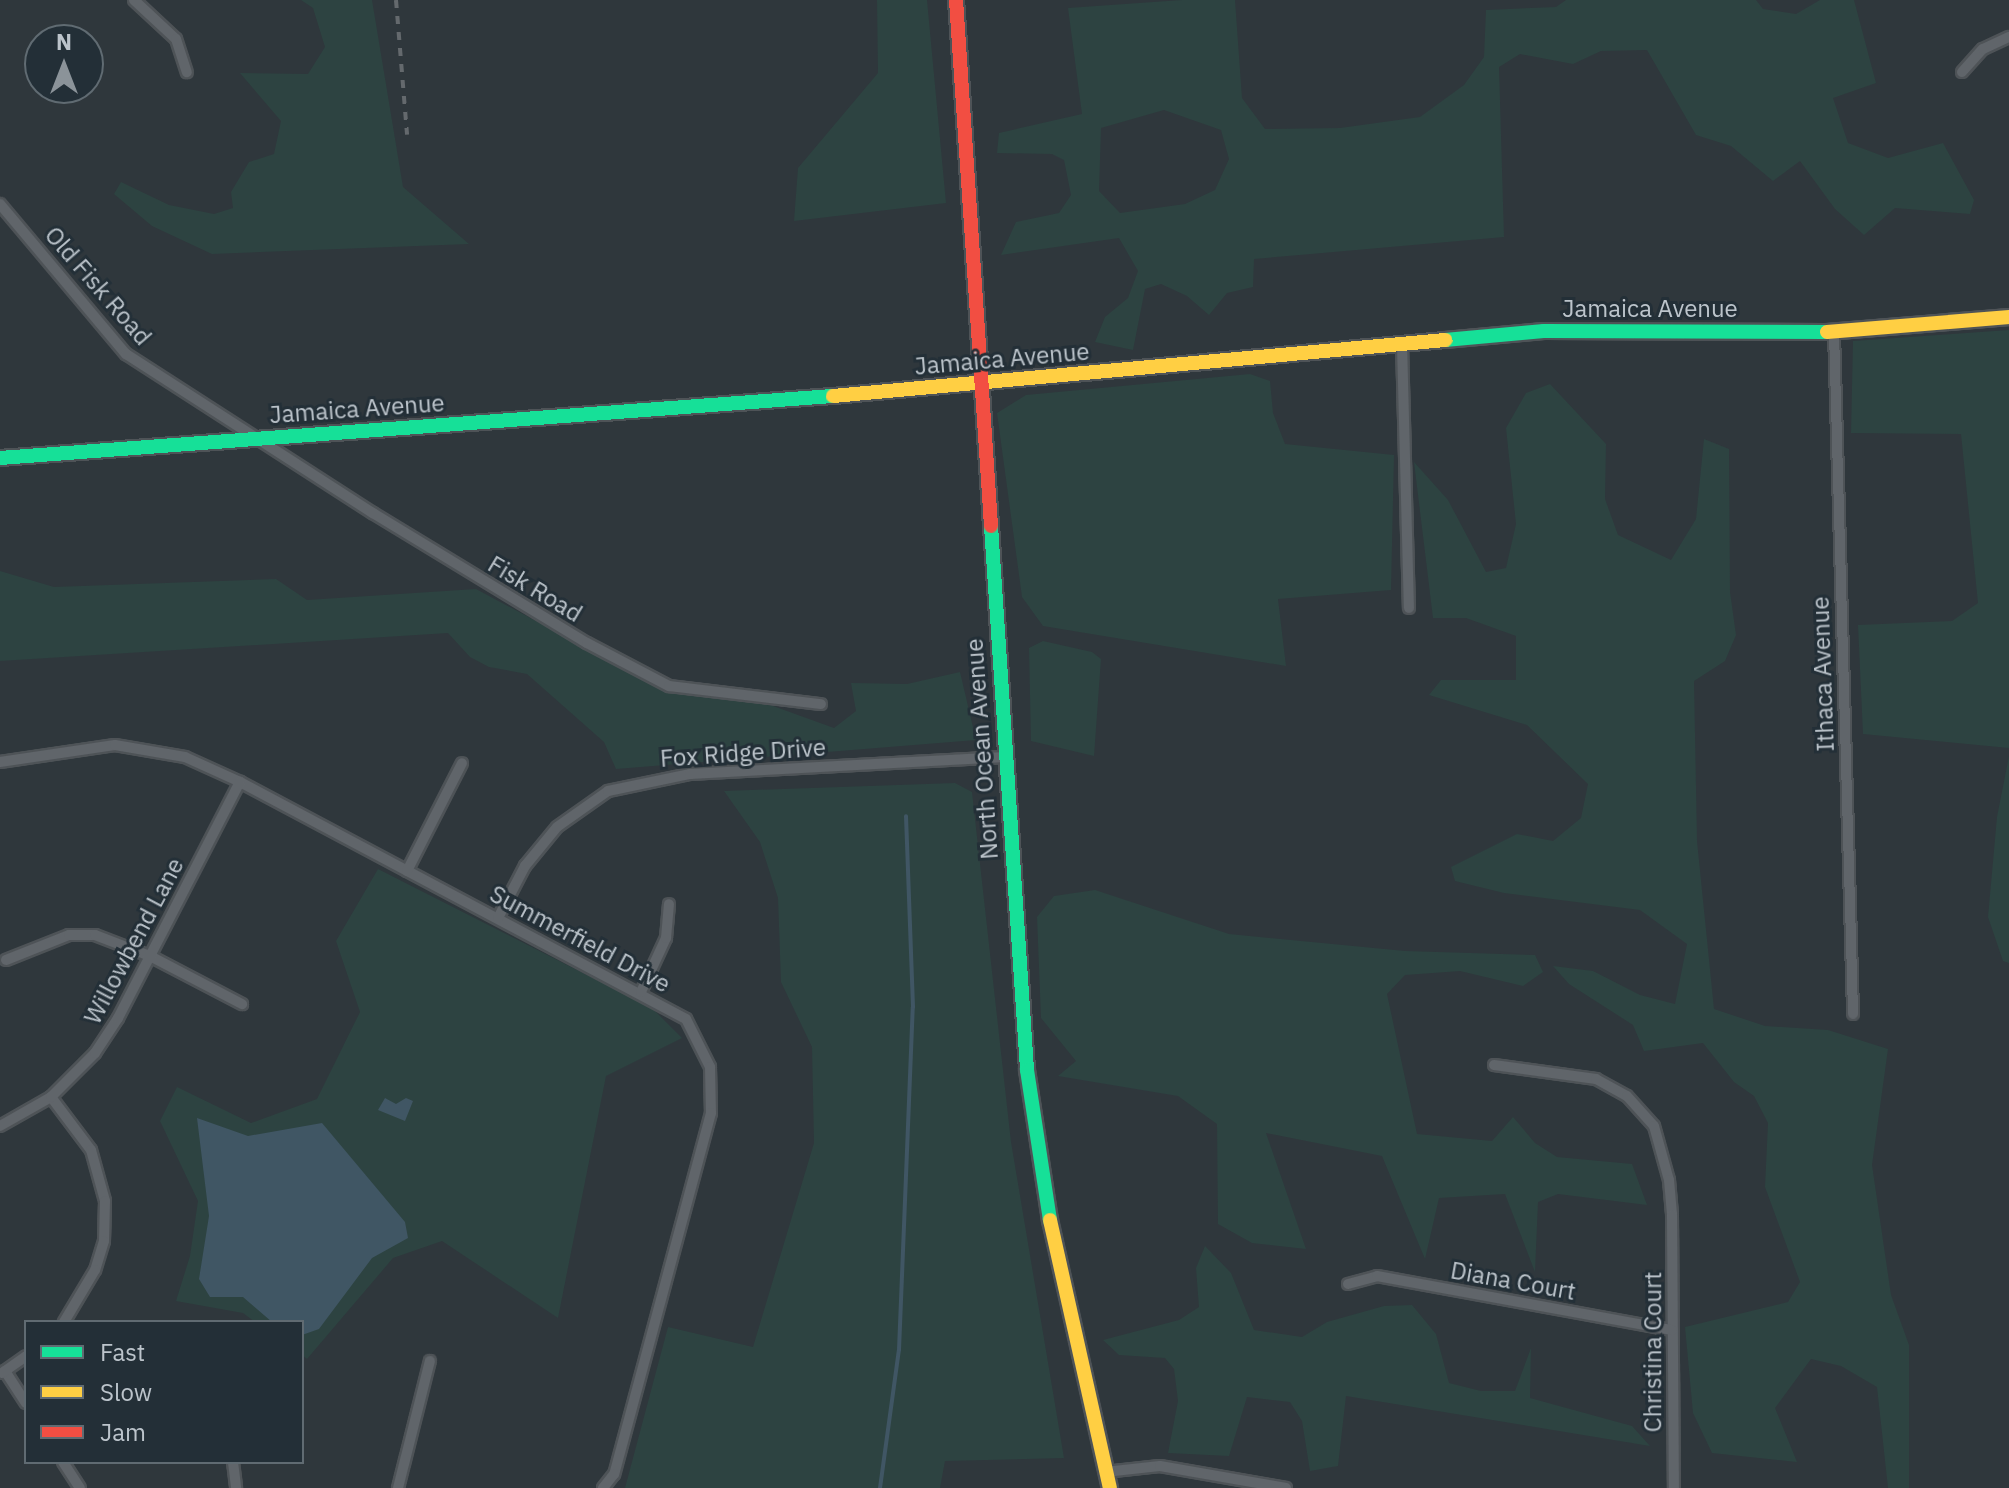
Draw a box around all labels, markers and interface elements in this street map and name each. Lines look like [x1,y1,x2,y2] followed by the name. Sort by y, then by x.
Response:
[24,24,104,104] north arrow
[56,27,72,56] text: N
[39,221,157,351] street label: Old Fisk Road
[1562,295,1738,323] street label: Jamaica Avenue
[913,337,1091,381] street label: Jamaica Avenue
[268,389,446,429] street label: Jamaica Avenue
[483,550,587,628] street label: Fisk Road
[1806,596,1840,752] street label: Ithaca Avenue
[960,638,1004,860] street label: North Ocean Avenue
[659,733,827,773] street label: Fox Ridge Drive
[78,853,190,1029] street label: Willowbend Lane
[485,879,675,999] street label: Summerfield Drive
[1448,1256,1578,1306] street label: Diana Court
[1639,1272,1667,1432] street label: Christina Court
[24,1320,304,1464] legend
[100,1336,145,1368] text: Fast
[100,1376,152,1408] text: Slow
[100,1416,146,1448] text: Jam

